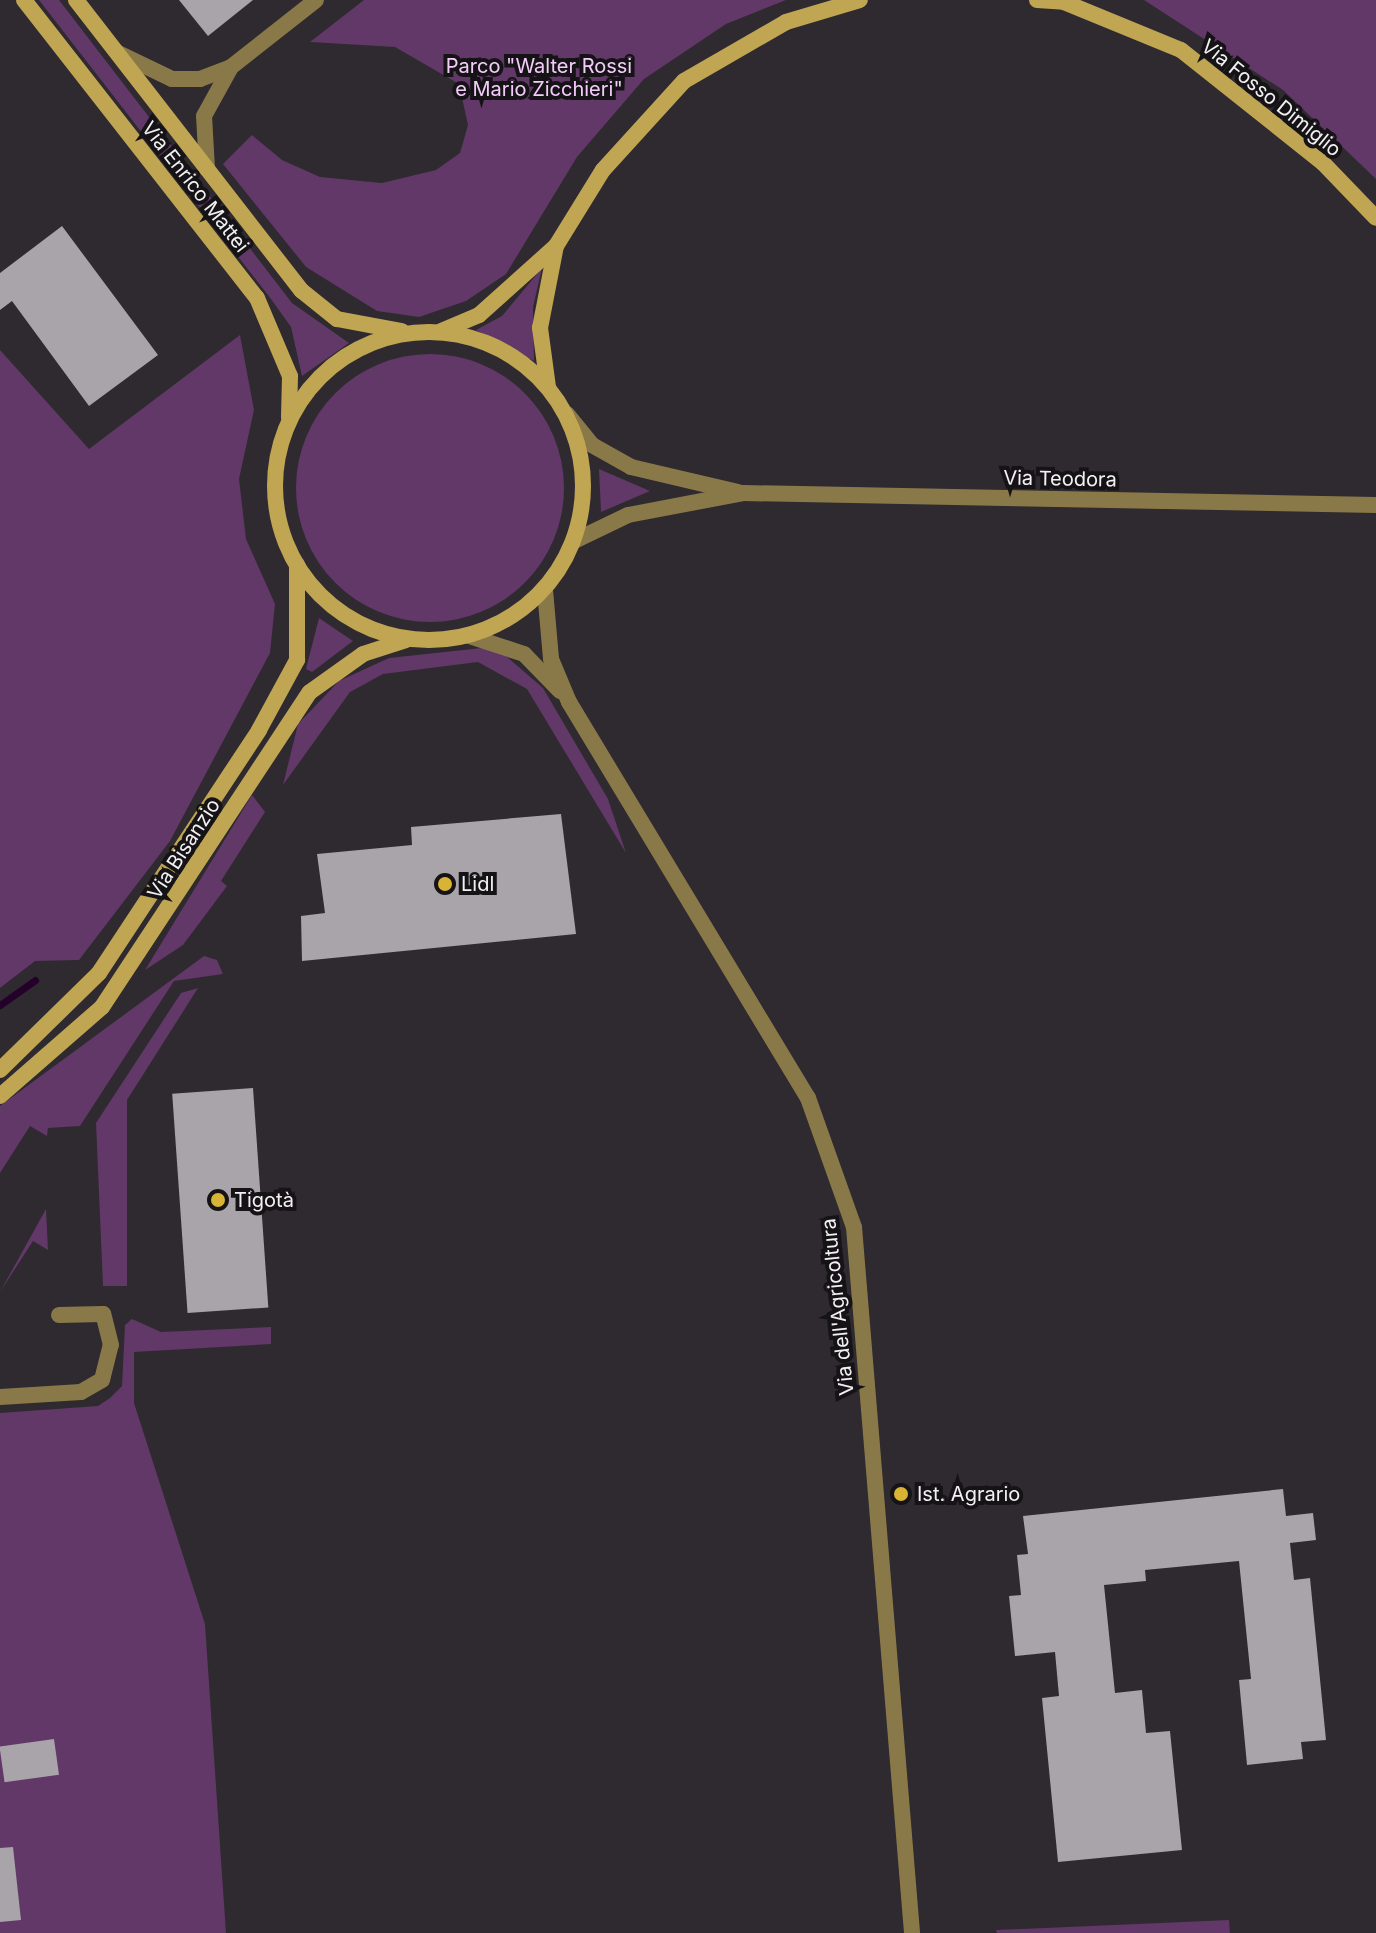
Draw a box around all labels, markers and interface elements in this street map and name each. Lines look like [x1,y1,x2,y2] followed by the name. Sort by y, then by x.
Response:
[1196,34,1346,162] street label: Via Fosso Dimiglio
[446,55,632,102] park label: Parco "Walter Rossi e Mario Zicchieri"
[137,117,253,257] street label: Via Enrico Mattei
[1003,466,1117,492] street label: Via Teodora
[143,794,225,904] street label: Via Bisanzio
[461,872,494,896] place label: Lidl
[436,875,454,893] marker: Lidl
[234,1188,294,1212] place label: Tigotà
[209,1191,227,1209] marker: Tigotà
[817,1217,859,1397] street label: Via dell'Agricoltura
[917,1482,1020,1506] place label: Ist. Agrario
[892,1485,910,1503] marker: Ist. Agrario

